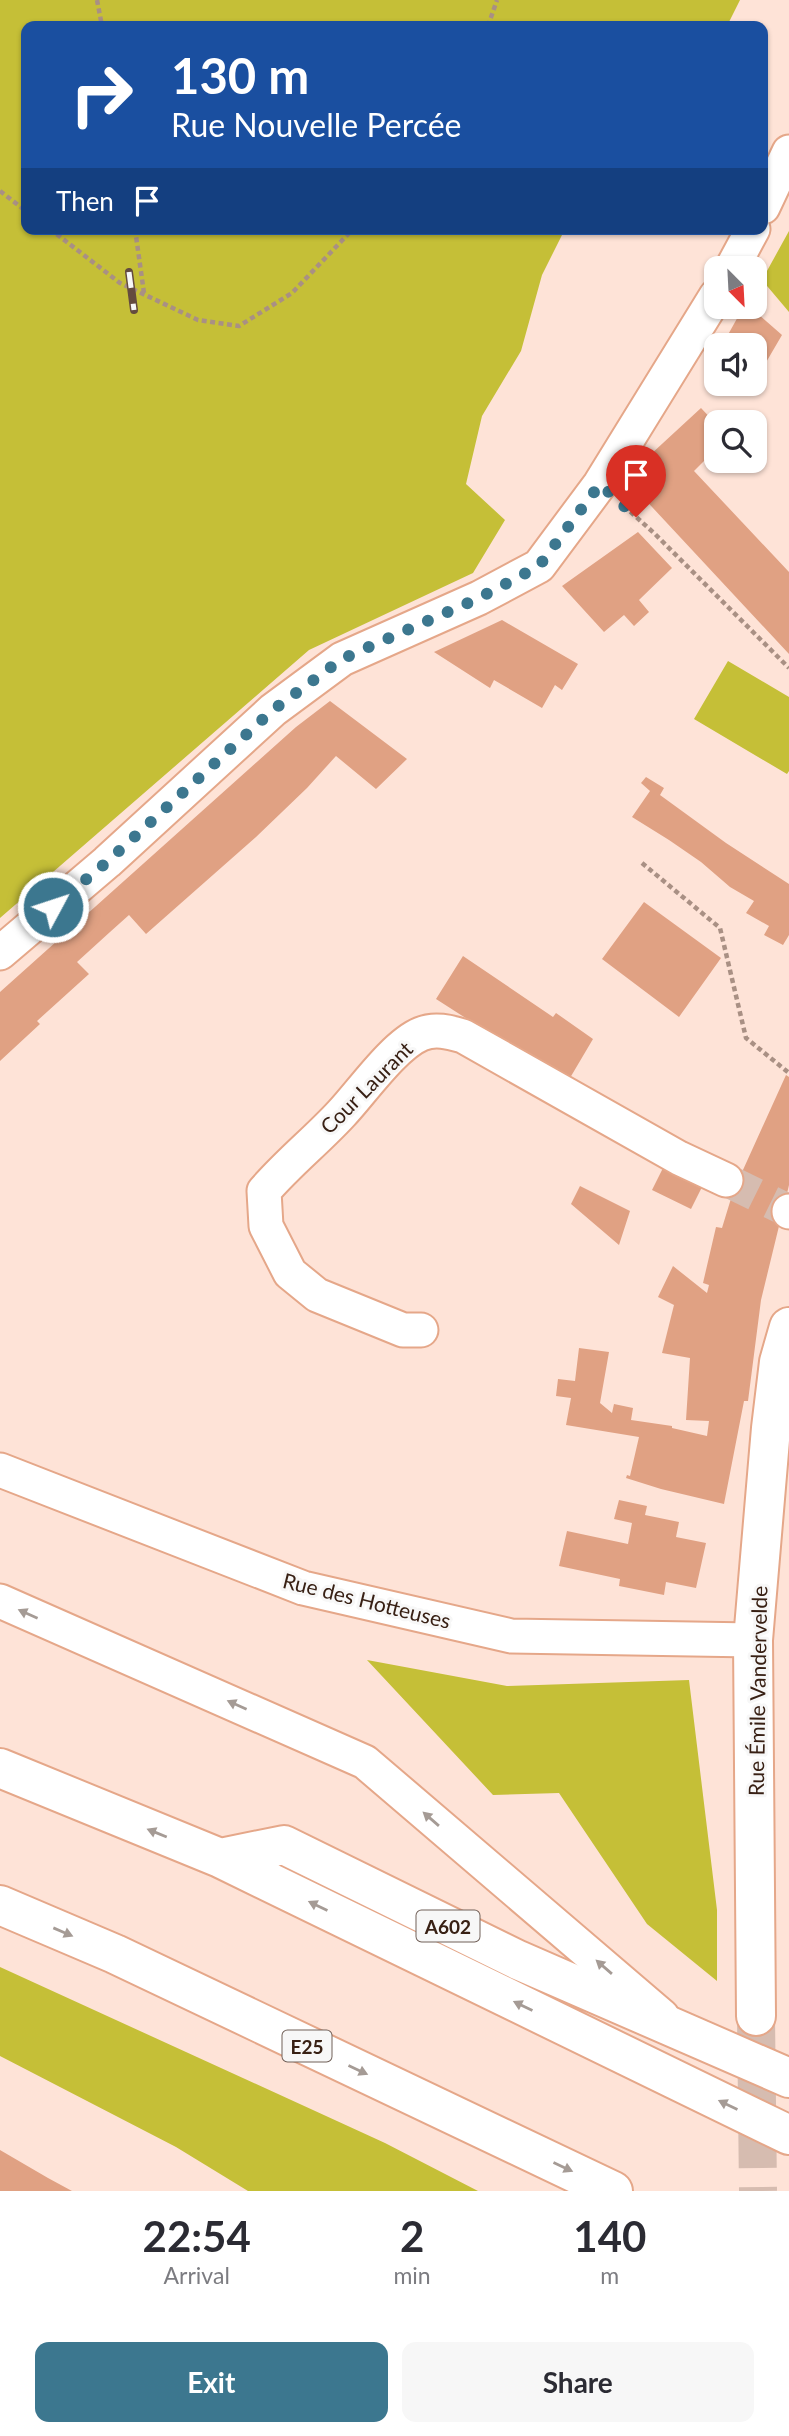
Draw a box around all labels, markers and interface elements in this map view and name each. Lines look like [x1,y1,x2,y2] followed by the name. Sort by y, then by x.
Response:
[171,46,309,104] text: 130 m
[56,49,147,140] icon: right
[171,105,461,144] text: Rue Nouvelle Percée
[128,182,166,220] icon: arrive
[56,185,114,217] text: Then
[704,256,766,318] north arrow
[704,256,767,473] map controls
[704,333,767,396] button: sound
[704,410,767,473] button: search
[606,445,666,517] pin
[617,456,655,494] icon: arrive
[16,870,90,944] position arrow
[315,1035,418,1138] street label: Cour Laurant
[281,1567,453,1633] street label: Rue des Hotteuses
[743,1586,771,1796] street label: Rue Émile Vandervelde
[18,1608,38,1620] one-way arrow
[226,1699,247,1710] one-way arrow
[422,1811,440,1827] one-way arrow
[146,1827,167,1838] one-way arrow
[308,1901,328,1912] one-way arrow
[416,1910,480,1942] road number: A602
[53,1926,73,1938] one-way arrow
[595,1959,613,1974] one-way arrow
[513,2000,533,2011] one-way arrow
[282,2030,332,2062] road number: E25
[348,2064,368,2075] one-way arrow
[718,2099,738,2111] one-way arrow
[553,2162,573,2173] one-way arrow
[143,2211,251,2261] text: 22:54
[400,2211,424,2261] text: 2
[573,2211,646,2261] text: 140
[164,2261,230,2289] text: Arrival
[393,2261,431,2289] text: min
[600,2261,619,2289] text: m
[35,2342,388,2422] button: Exit
[402,2342,754,2422] button: Share

